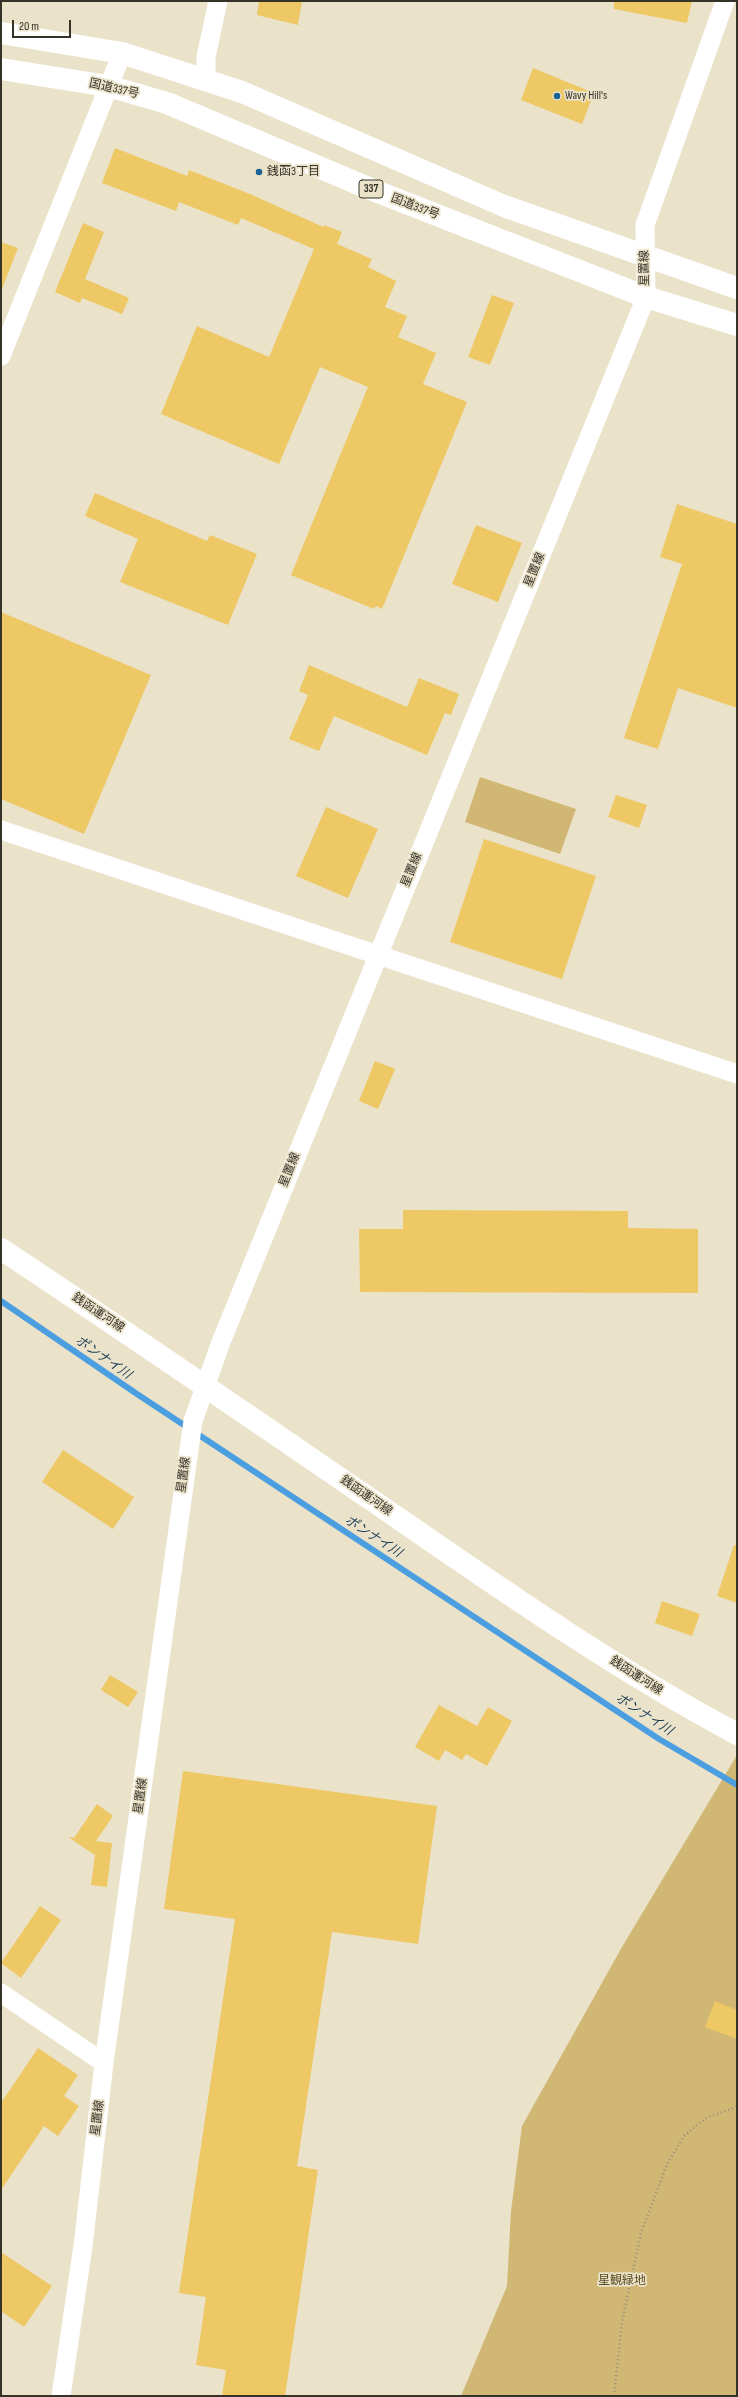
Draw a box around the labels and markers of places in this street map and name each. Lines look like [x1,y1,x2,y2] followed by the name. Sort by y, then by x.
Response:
[565,89,607,103] place label: Wavy Hill's
[552,91,562,101] marker: Wavy Hill's
[267,165,320,179] place label: 銭函3丁目
[254,167,264,177] marker: 銭函3丁目

